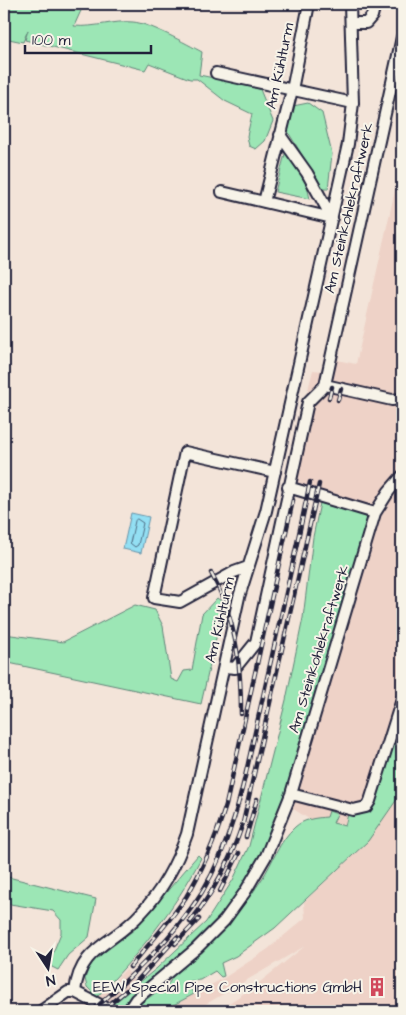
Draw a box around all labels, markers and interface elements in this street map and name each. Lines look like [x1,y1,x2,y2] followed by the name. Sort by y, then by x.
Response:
[261,21,299,111] street label: Am Kühlturm
[25,22,151,54] scale bar
[32,30,71,51] text: 100 m
[319,121,379,295] street label: Am Steinkohlekraftwerk
[283,563,355,735] street label: Am Steinkohlekraftwerk
[200,575,240,665] street label: Am Kühlturm
[22,942,72,992] north arrow
[44,969,57,990] text: N
[366,976,388,998] building icon: EEW Special Pipe Constructions GmbH
[93,977,362,998] place label: EEW Special Pipe Constructions GmbH

